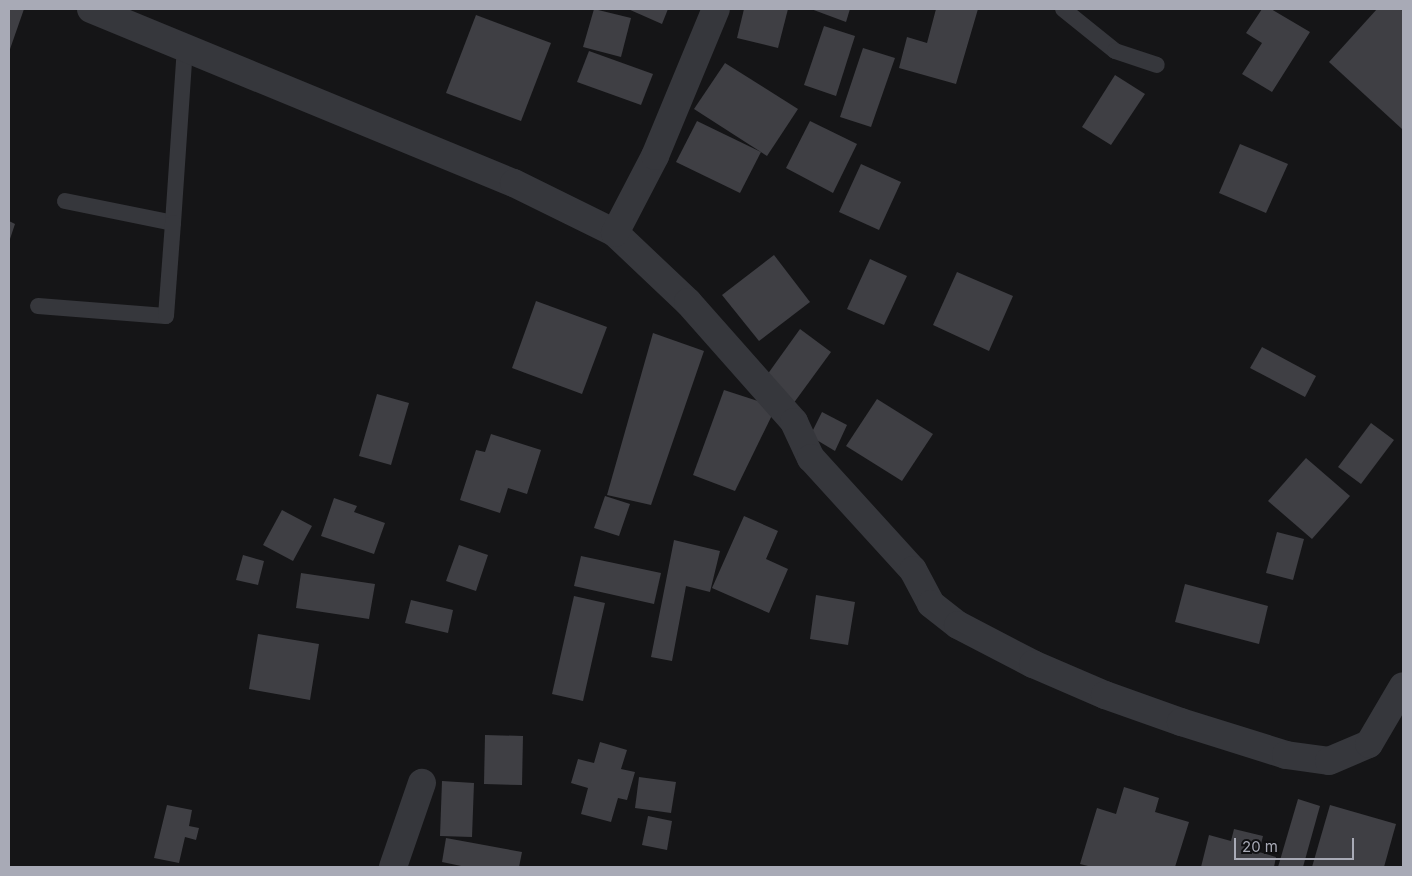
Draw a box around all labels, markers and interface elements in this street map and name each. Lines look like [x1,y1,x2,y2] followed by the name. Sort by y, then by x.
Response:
[1237,828,1357,860] scale bar
[1242,837,1278,856] text: 20 m

